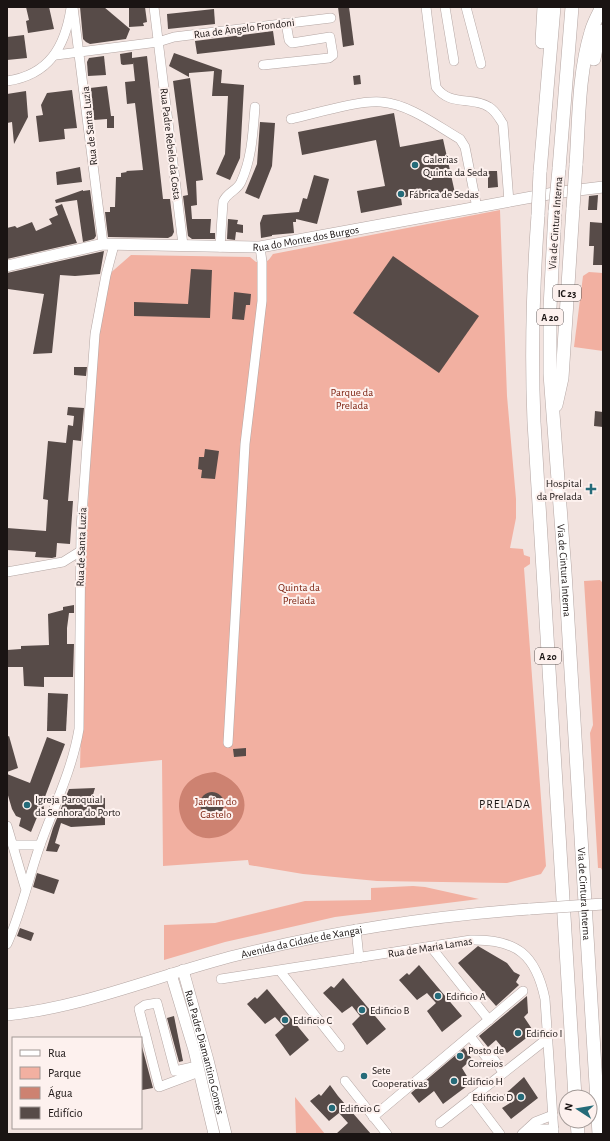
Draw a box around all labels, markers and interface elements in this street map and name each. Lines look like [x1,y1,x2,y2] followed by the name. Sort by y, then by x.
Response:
[193,17,295,40] street label: Rua de Ângelo Frondoni
[80,86,99,166] street label: Rua de Santa Luzia
[158,87,183,201] street label: Rua Padre Rebelo da Costa
[423,154,488,178] place label: Galerias Quinta da Seda
[410,160,420,170] marker: Galerias Quinta da Seda
[547,176,564,270] street label: Via de Cintura Interna
[396,189,406,199] marker: Fábrica de Sedas
[409,189,479,200] place label: Fábrica de Sedas
[252,224,360,253] street label: Rua do Monte dos Burgos
[553,285,581,301] road number: IC 23
[537,309,563,325] road number: A 20
[331,387,373,411] park label: Parque da Prelada
[537,478,582,502] place label: Hospital da Prelada
[585,483,597,495] marker: Hospital da Prelada
[75,507,88,587] street label: Rua de Santa Luzia
[555,523,573,617] street label: Via de Cintura Interna
[278,582,320,606] park label: Quinta da Prelada
[535,648,561,664] road number: A 20
[35,794,120,818] place label: Igreja Paroquial da Senhora do Porto
[195,796,237,820] park label: Jardim do Castelo
[479,798,531,810] district label: PRELADA
[22,800,32,810] marker: Igreja Paroquial da Senhora do Porto
[576,847,592,941] street label: Via de Cintura Interna
[240,924,363,960] street label: Avenida da Cidade de Xangai
[387,935,473,960] street label: Rua de Maria Lamas
[183,989,226,1115] street label: Rua Padre Diamantino Gomes
[433,991,443,1001] marker: Edificio A
[446,991,487,1002] place label: Edificio A
[357,1005,367,1015] marker: Edificio B
[370,1005,410,1016] place label: Edificio B
[280,1015,290,1025] marker: Edificio C
[293,1015,333,1026] place label: Edificio C
[513,1028,523,1038] marker: Edificio I
[526,1028,563,1039] place label: Edificio I
[12,1037,142,1129] legend
[468,1045,504,1069] place label: Posto de Correios
[48,1047,67,1059] text: Rua
[455,1051,465,1061] marker: Posto de Correios
[372,1065,427,1089] place label: Sete Cooperativas
[48,1067,81,1079] text: Parque
[359,1071,369,1081] marker: Sete Cooperativas
[449,1076,459,1086] marker: Edificio H
[462,1076,503,1087] place label: Edificio H
[48,1086,73,1099] text: Água
[558,1089,598,1129] north arrow
[472,1092,513,1103] place label: Edificio D
[516,1092,526,1102] marker: Edificio D
[563,1102,575,1112] text: N
[327,1103,337,1113] marker: Edificio G
[340,1103,380,1114] place label: Edificio G
[48,1107,83,1119] text: Edifício

